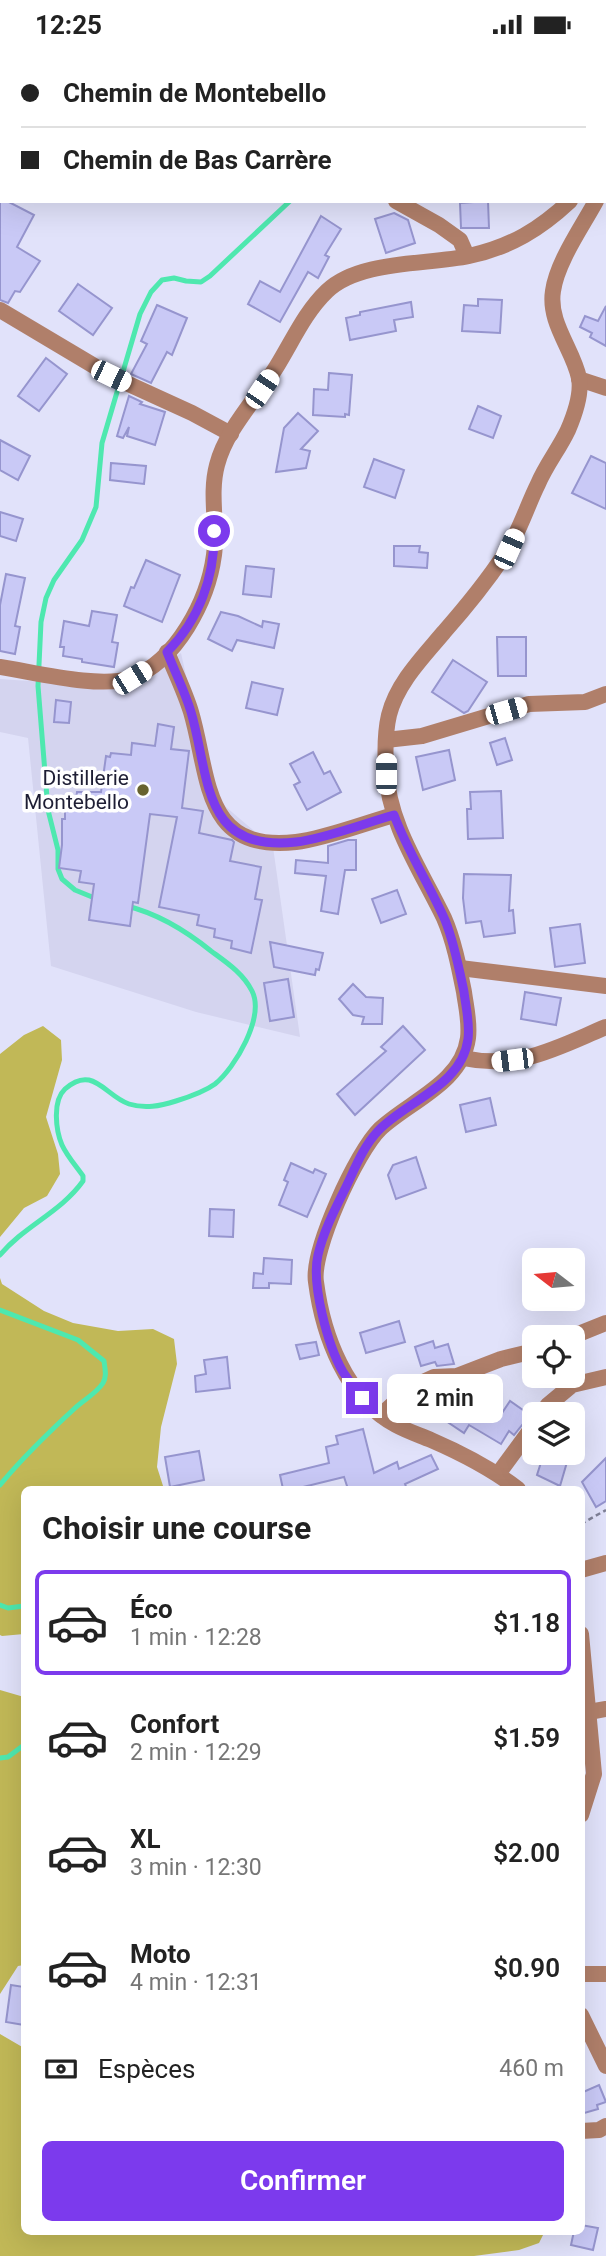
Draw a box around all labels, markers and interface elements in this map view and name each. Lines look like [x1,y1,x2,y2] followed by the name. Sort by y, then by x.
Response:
[35,10,102,40] text: 12:25
[63,78,326,108] text: Chemin de Montebello
[63,145,332,175] text: Chemin de Bas Carrère
[88,357,135,395] car
[242,366,283,412] car
[198,515,230,547] route start
[491,526,528,572] car
[109,658,156,698] car
[483,695,530,727] car
[376,753,397,795] car
[24,766,129,814] place label: Distillerie Montebello
[135,782,151,798] marker: Distillerie Montebello
[490,1047,535,1073] car
[522,1248,584,1311] north arrow
[522,1248,585,1465] map controls
[522,1325,585,1388] button: locate
[386,1373,502,1423] callout: 2 min
[346,1382,378,1414] route end
[416,1385,474,1412] text: 2 min
[522,1402,585,1465] button: layers
[42,1509,311,1547] text: Choisir une course
[46,1591,109,1654] icon: car
[130,1594,173,1624] text: Éco
[493,1608,560,1638] text: $1.18
[130,1624,262,1651] text: 1 min · 12:28
[46,1706,109,1769] icon: car
[130,1709,219,1739] text: Confort
[493,1723,560,1753] text: $1.59
[130,1739,262,1766] text: 2 min · 12:29
[46,1821,109,1884] icon: car
[130,1824,161,1854] text: XL
[493,1838,560,1868] text: $2.00
[130,1854,262,1881] text: 3 min · 12:30
[46,1936,109,1999] icon: car
[130,1939,191,1969] text: Moto
[493,1953,560,1983] text: $0.90
[130,1969,262,1996] text: 4 min · 12:31
[42,2050,80,2088] icon: cash
[98,2054,195,2084] text: Espèces
[499,2055,564,2082] text: 460 m
[42,2141,564,2221] button: Confirmer

